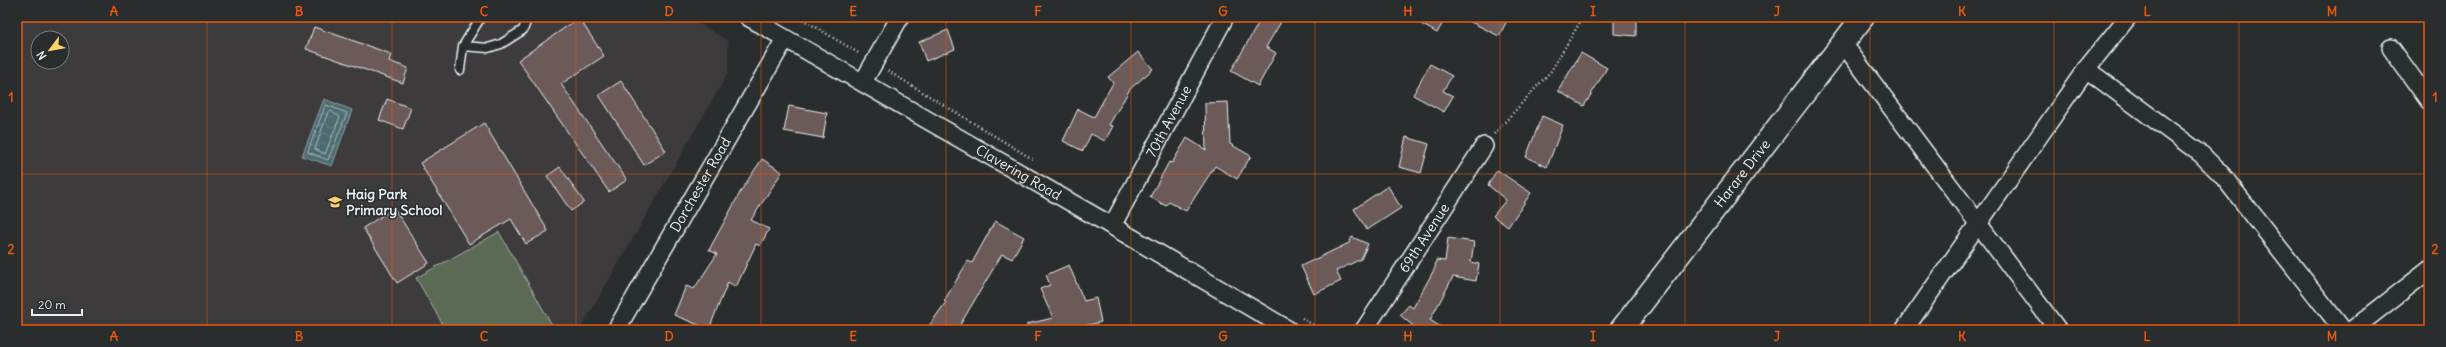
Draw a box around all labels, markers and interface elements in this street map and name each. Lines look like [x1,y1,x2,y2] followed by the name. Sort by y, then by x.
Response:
[110,3,119,20] text: A
[295,3,304,20] text: B
[480,3,489,20] text: C
[664,3,674,20] text: D
[849,3,857,20] text: E
[1034,3,1042,20] text: F
[1218,3,1228,20] text: G
[1403,3,1413,20] text: H
[1590,3,1596,20] text: I
[1774,3,1781,20] text: J
[1958,3,1967,20] text: K
[2143,3,2151,20] text: L
[2327,3,2337,20] text: M
[30,30,70,70] north arrow
[34,48,49,62] text: N
[1142,82,1195,160] street label: 70th Avenue
[8,89,14,106] text: 1
[2432,89,2438,106] text: 1
[666,134,735,235] street label: Dorchester Road
[1710,136,1774,211] street label: Harare Drive
[973,141,1065,204] street label: Clavering Road
[346,185,442,219] place label: Haig Park Primary School
[327,194,343,210] school or university icon: Haig Park Primary School
[1395,200,1453,276] street label: 69th Avenue
[7,241,15,258] text: 2
[2431,241,2439,258] text: 2
[32,291,82,317] scale bar
[38,297,66,312] text: 20 m
[110,328,119,345] text: A
[295,328,304,345] text: B
[480,328,489,345] text: C
[664,328,674,345] text: D
[849,328,857,345] text: E
[1034,328,1042,345] text: F
[1218,328,1228,345] text: G
[1403,328,1413,345] text: H
[1590,328,1596,345] text: I
[1774,328,1781,345] text: J
[1958,328,1967,345] text: K
[2143,328,2151,345] text: L
[2327,328,2337,345] text: M

